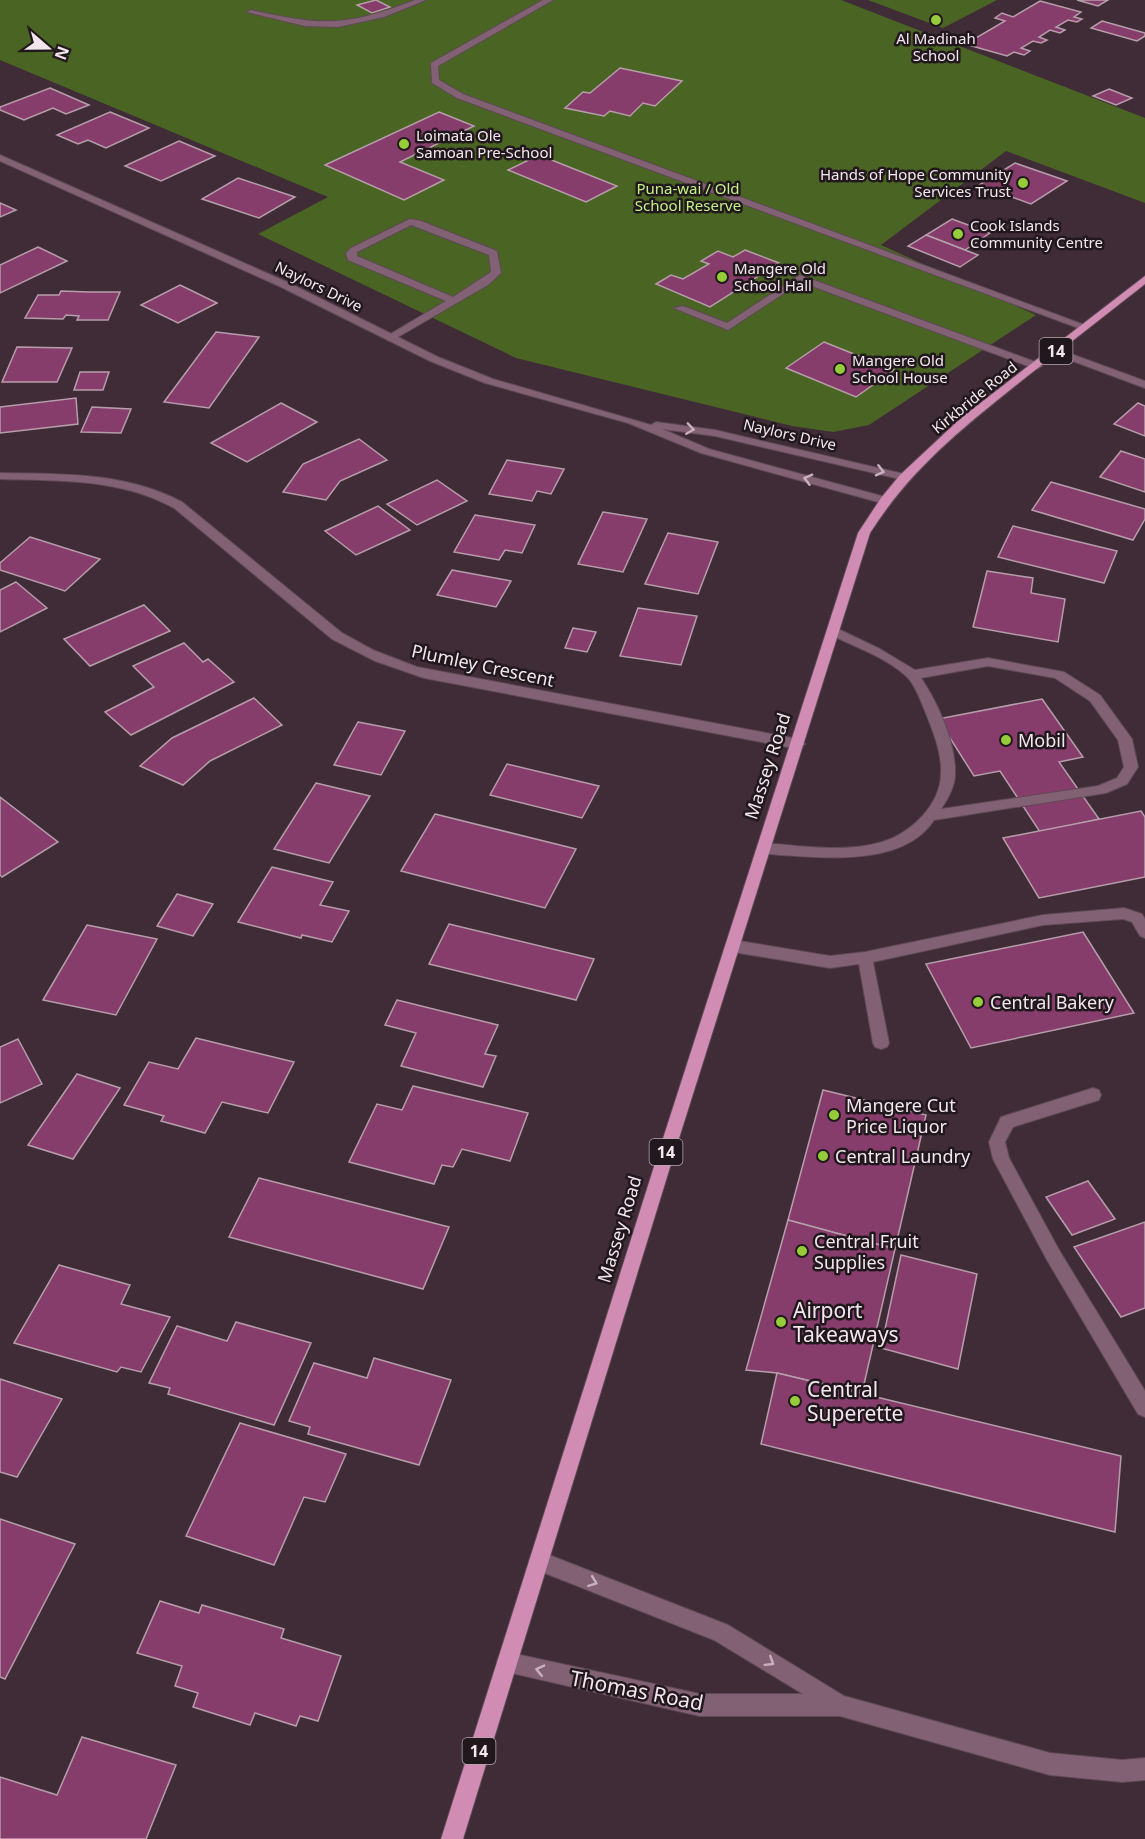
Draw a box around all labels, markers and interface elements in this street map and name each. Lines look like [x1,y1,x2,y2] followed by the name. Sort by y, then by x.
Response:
[929,13,943,27] marker: Al Madinah School
[18,18,78,78] north arrow
[896,28,976,65] place label: Al Madinah School
[50,43,75,63] text: N
[416,125,552,162] place label: Loimata Ole Samoan Pre-School
[397,137,411,151] marker: Loimata Ole Samoan Pre-School
[820,164,1012,201] place label: Hands of Hope Community Services Trust
[1016,176,1030,190] marker: Hands of Hope Community Services Trust
[635,178,741,215] park label: Puna-wai / Old School Reserve
[970,215,1103,252] place label: Cook Islands Community Centre
[951,227,965,241] marker: Cook Islands Community Centre
[272,256,366,316] street label: Naylors Drive
[734,258,826,295] place label: Mangere Old School Hall
[715,270,729,284] marker: Mangere Old School Hall
[1040,338,1072,364] road number: 14
[852,350,948,387] place label: Mangere Old School House
[927,356,1021,438] street label: Kirkbride Road
[833,362,847,376] marker: Mangere Old School House
[742,414,838,454] street label: Naylors Drive
[685,423,695,435] one-way arrow
[875,464,885,477] one-way arrow
[803,474,814,486] one-way arrow
[409,638,557,692] street label: Plumley Crescent
[739,710,795,822] street label: Massey Road
[1018,728,1066,752] place label: Mobil
[999,733,1013,747] marker: Mobil
[990,990,1115,1014] place label: Central Bakery
[971,995,985,1009] marker: Central Bakery
[846,1093,956,1138] place label: Mangere Cut Price Liquor
[827,1108,841,1122] marker: Mangere Cut Price Liquor
[650,1139,682,1165] road number: 14
[835,1144,971,1168] place label: Central Laundry
[816,1149,830,1163] marker: Central Laundry
[591,1173,647,1285] street label: Massey Road
[814,1229,919,1274] place label: Central Fruit Supplies
[795,1244,809,1258] marker: Central Fruit Supplies
[793,1296,899,1348] place label: Airport Takeaways
[774,1315,788,1329] marker: Airport Takeaways
[807,1375,903,1427] place label: Central Superette
[788,1394,802,1408] marker: Central Superette
[587,1575,598,1588] one-way arrow
[764,1655,774,1667] one-way arrow
[568,1663,706,1717] street label: Thomas Road
[535,1664,545,1677] one-way arrow
[462,1738,496,1764] road number: 14

